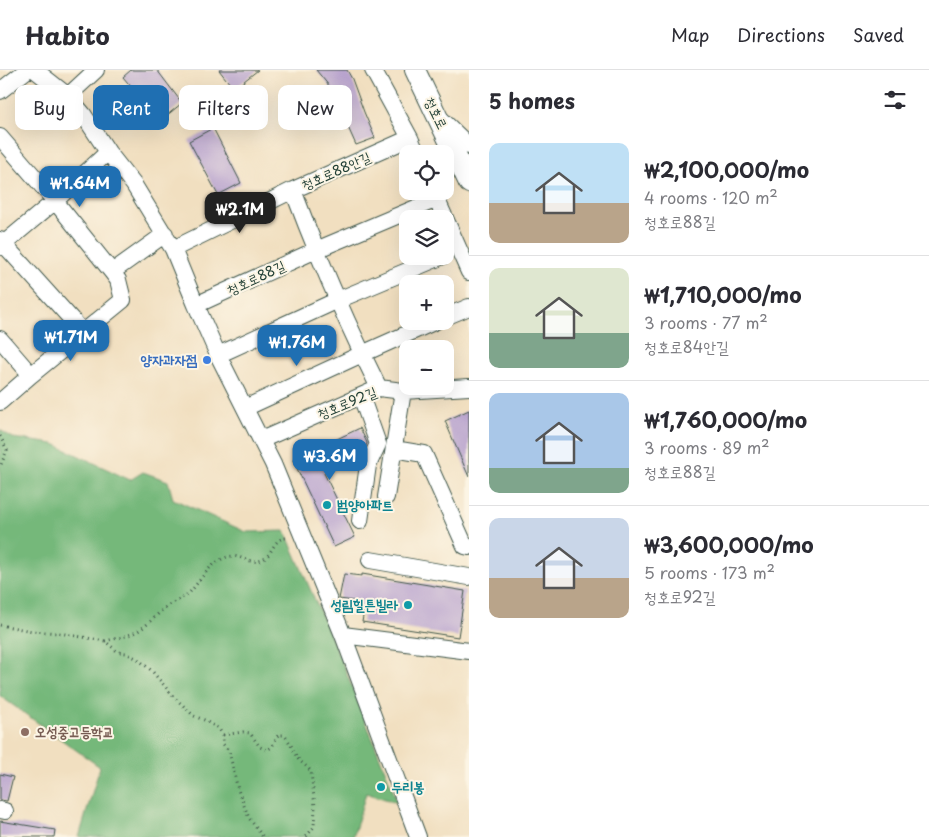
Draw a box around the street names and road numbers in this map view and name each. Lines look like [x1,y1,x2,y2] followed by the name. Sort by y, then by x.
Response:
[420,93,453,133] street label: 청호로
[298,146,374,195] street label: 청호로88안길
[223,255,289,300] street label: 청호로88길
[314,381,381,424] street label: 청호로92길

